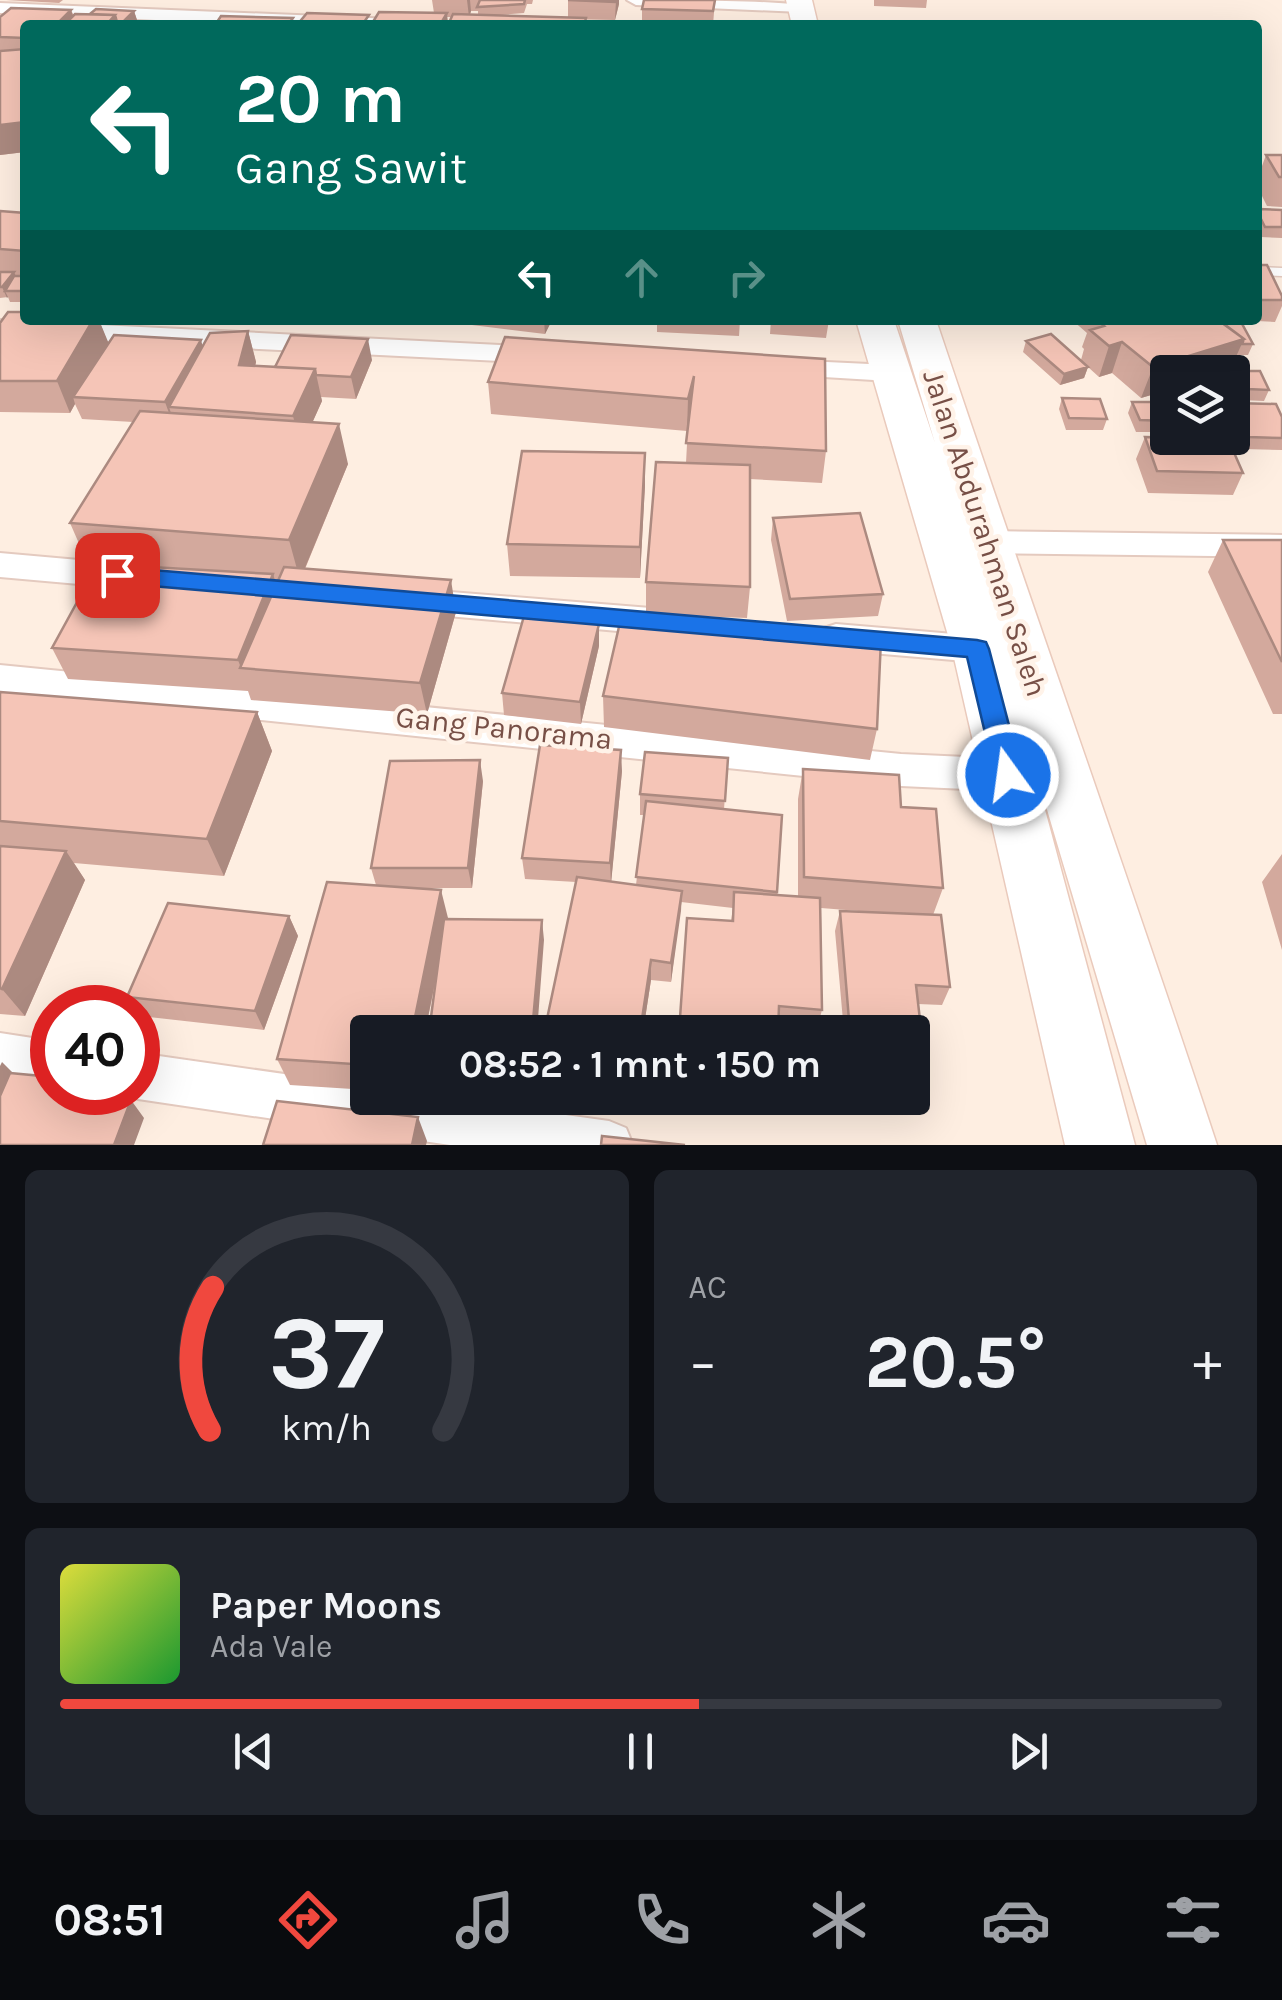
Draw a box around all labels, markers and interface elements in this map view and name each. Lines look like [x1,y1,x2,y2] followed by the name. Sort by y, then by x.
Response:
[235,58,406,140] text: 20 m
[70,60,200,190] icon: left
[235,142,467,194] text: Gang Sawit
[509,250,564,305] icon: left
[614,250,669,305] icon: ahead
[719,250,774,305] icon: right
[1150,355,1250,455] map controls
[1150,355,1250,455] button: layers
[915,365,1055,701] street label: Jalan Abdurahman Saleh
[75,533,160,618] pin
[90,548,145,603] icon: arrive
[394,699,614,757] street label: Gang Panorama
[956,723,1060,827] position arrow
[30,985,160,1115] speed limit sign: 40
[459,1042,821,1087] text: 08:52 · 1 mnt · 150 m
[689,1269,727,1306] text: AC
[269,1293,385,1414] text: 37
[864,1318,1046,1406] text: 20.5°
[689,1330,717,1394] text: −
[1193,1330,1222,1394] text: +
[281,1407,372,1449] text: km/h
[210,1583,442,1628] text: Paper Moons
[210,1628,333,1665] text: Ada Vale
[226,1724,281,1779] icon: previous
[613,1724,668,1779] icon: pause
[1001,1724,1056,1779] icon: next
[273,1885,343,1955] icon: directions
[450,1885,520,1955] icon: music
[627,1885,697,1955] icon: phone
[804,1885,874,1955] icon: climate
[981,1885,1051,1955] icon: car
[1158,1885,1228,1955] icon: filters
[54,1894,165,1946] text: 08:51

